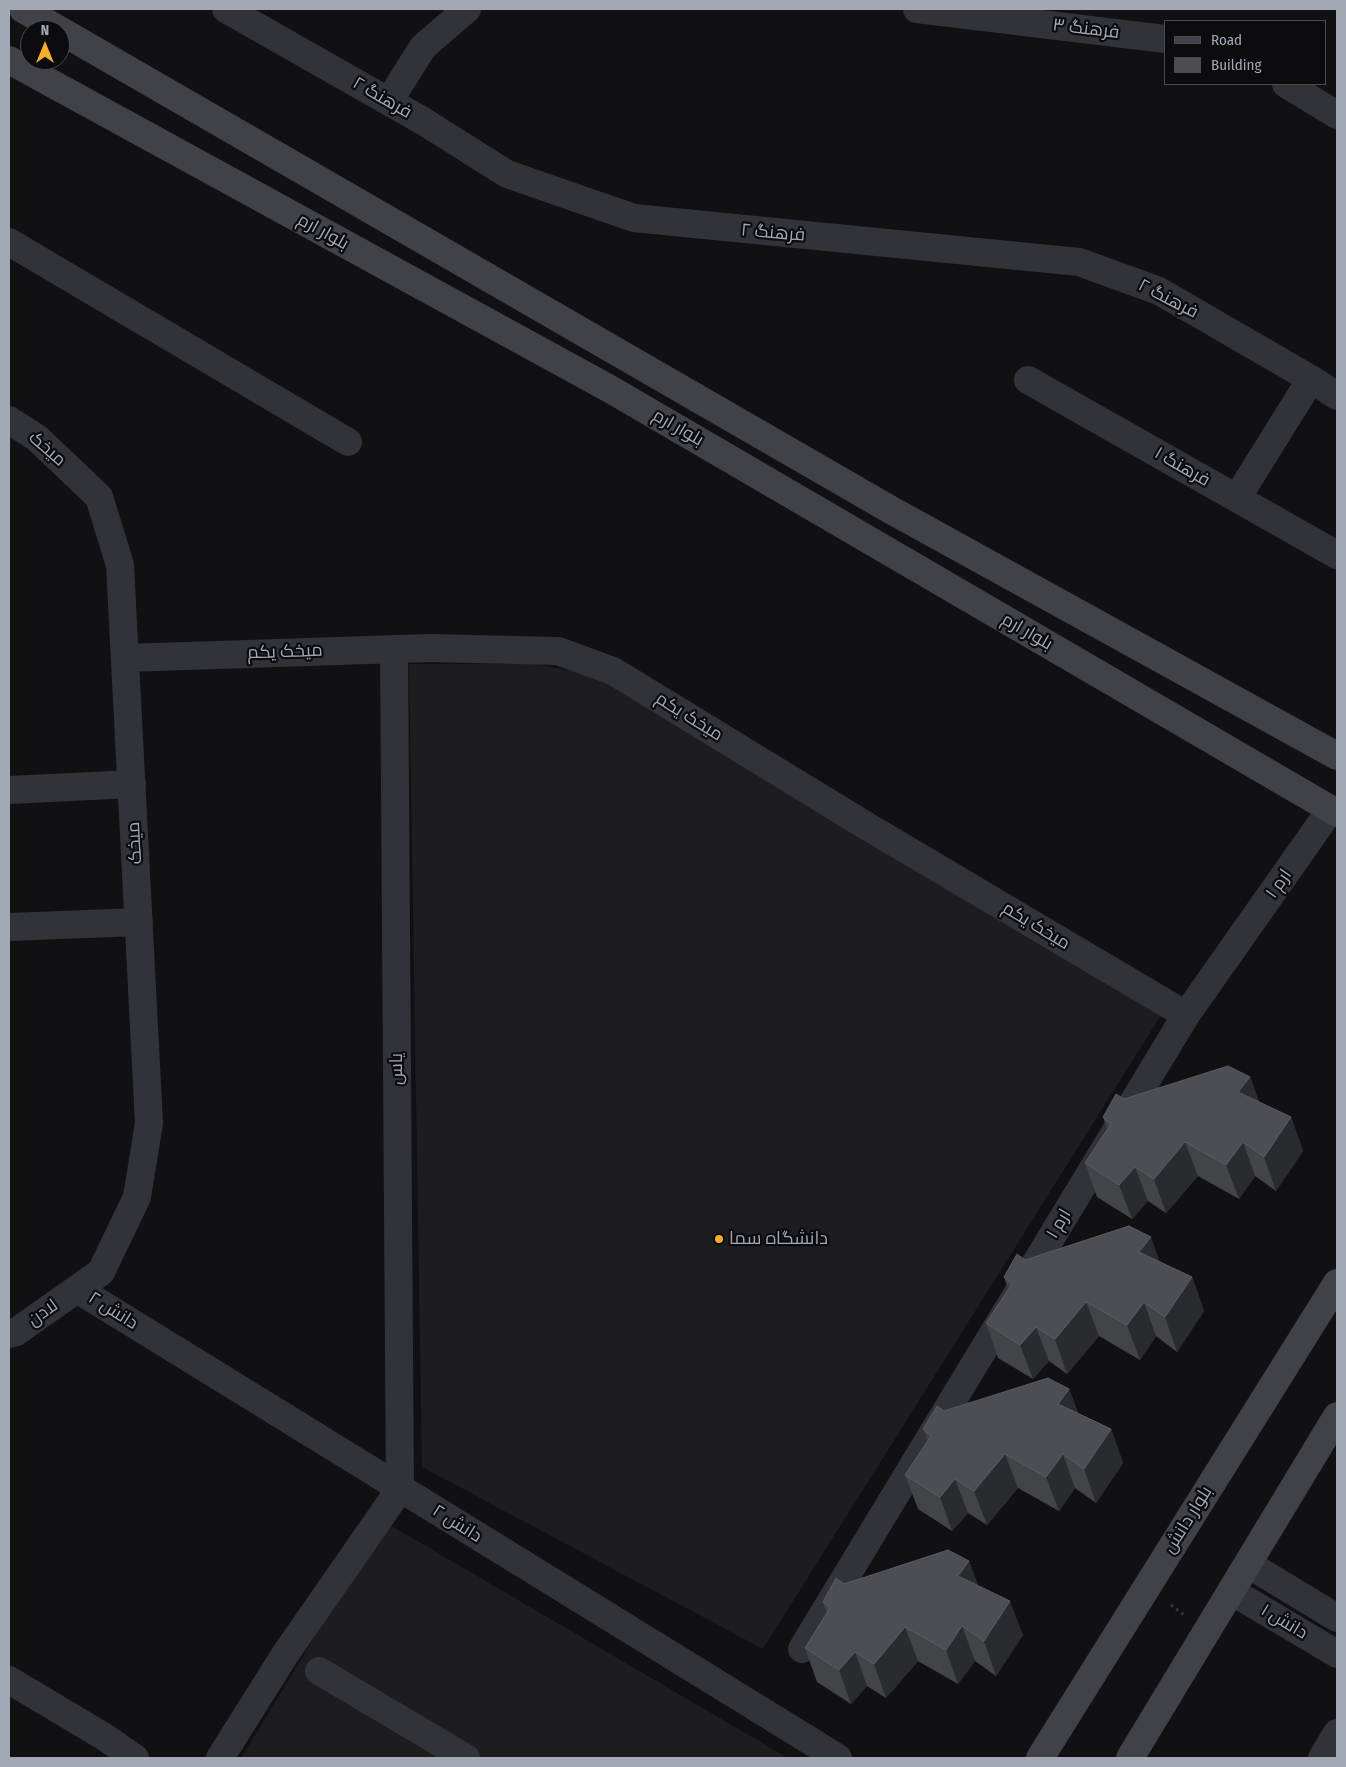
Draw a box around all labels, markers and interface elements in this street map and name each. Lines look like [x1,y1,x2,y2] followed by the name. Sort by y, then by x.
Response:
[1051,14,1121,44] street label: فرهنگ ۳
[20,20,70,70] north arrow
[1164,20,1326,85] legend
[41,22,49,39] text: N
[1211,31,1242,49] text: Road
[1211,56,1262,74] text: Building
[349,73,415,123] street label: فرهنگ ۲
[294,209,352,255] street label: بلوار ارم
[740,219,806,247] street label: فرهنگ ۲
[1134,275,1202,323] street label: فرهنگ ۲
[649,405,707,451] street label: بلوار ارم
[24,427,70,471] street label: میخک
[1150,443,1214,491] street label: فرهنگ ۱
[998,609,1056,655] street label: بلوار ارم
[247,640,323,664] street label: میخک یکم
[651,688,727,746] street label: میخک یکم
[123,821,147,865] street label: میخک
[1261,865,1297,903] street label: ارم ۱
[998,897,1074,955] street label: میخک یکم
[386,1053,408,1085] street label: یاس
[1042,1205,1076,1243] street label: ارم ۱
[729,1228,828,1250] place label: دانشگاه سما
[713,1233,725,1245] marker: دانشگاه سما
[84,1287,142,1335] street label: دانش ۲
[24,1295,62,1331] street label: لادن
[1159,1482,1217,1558] street label: بلوار دانش
[428,1500,486,1548] street label: دانش ۲
[1257,1600,1311,1644] street label: دانش ۱

